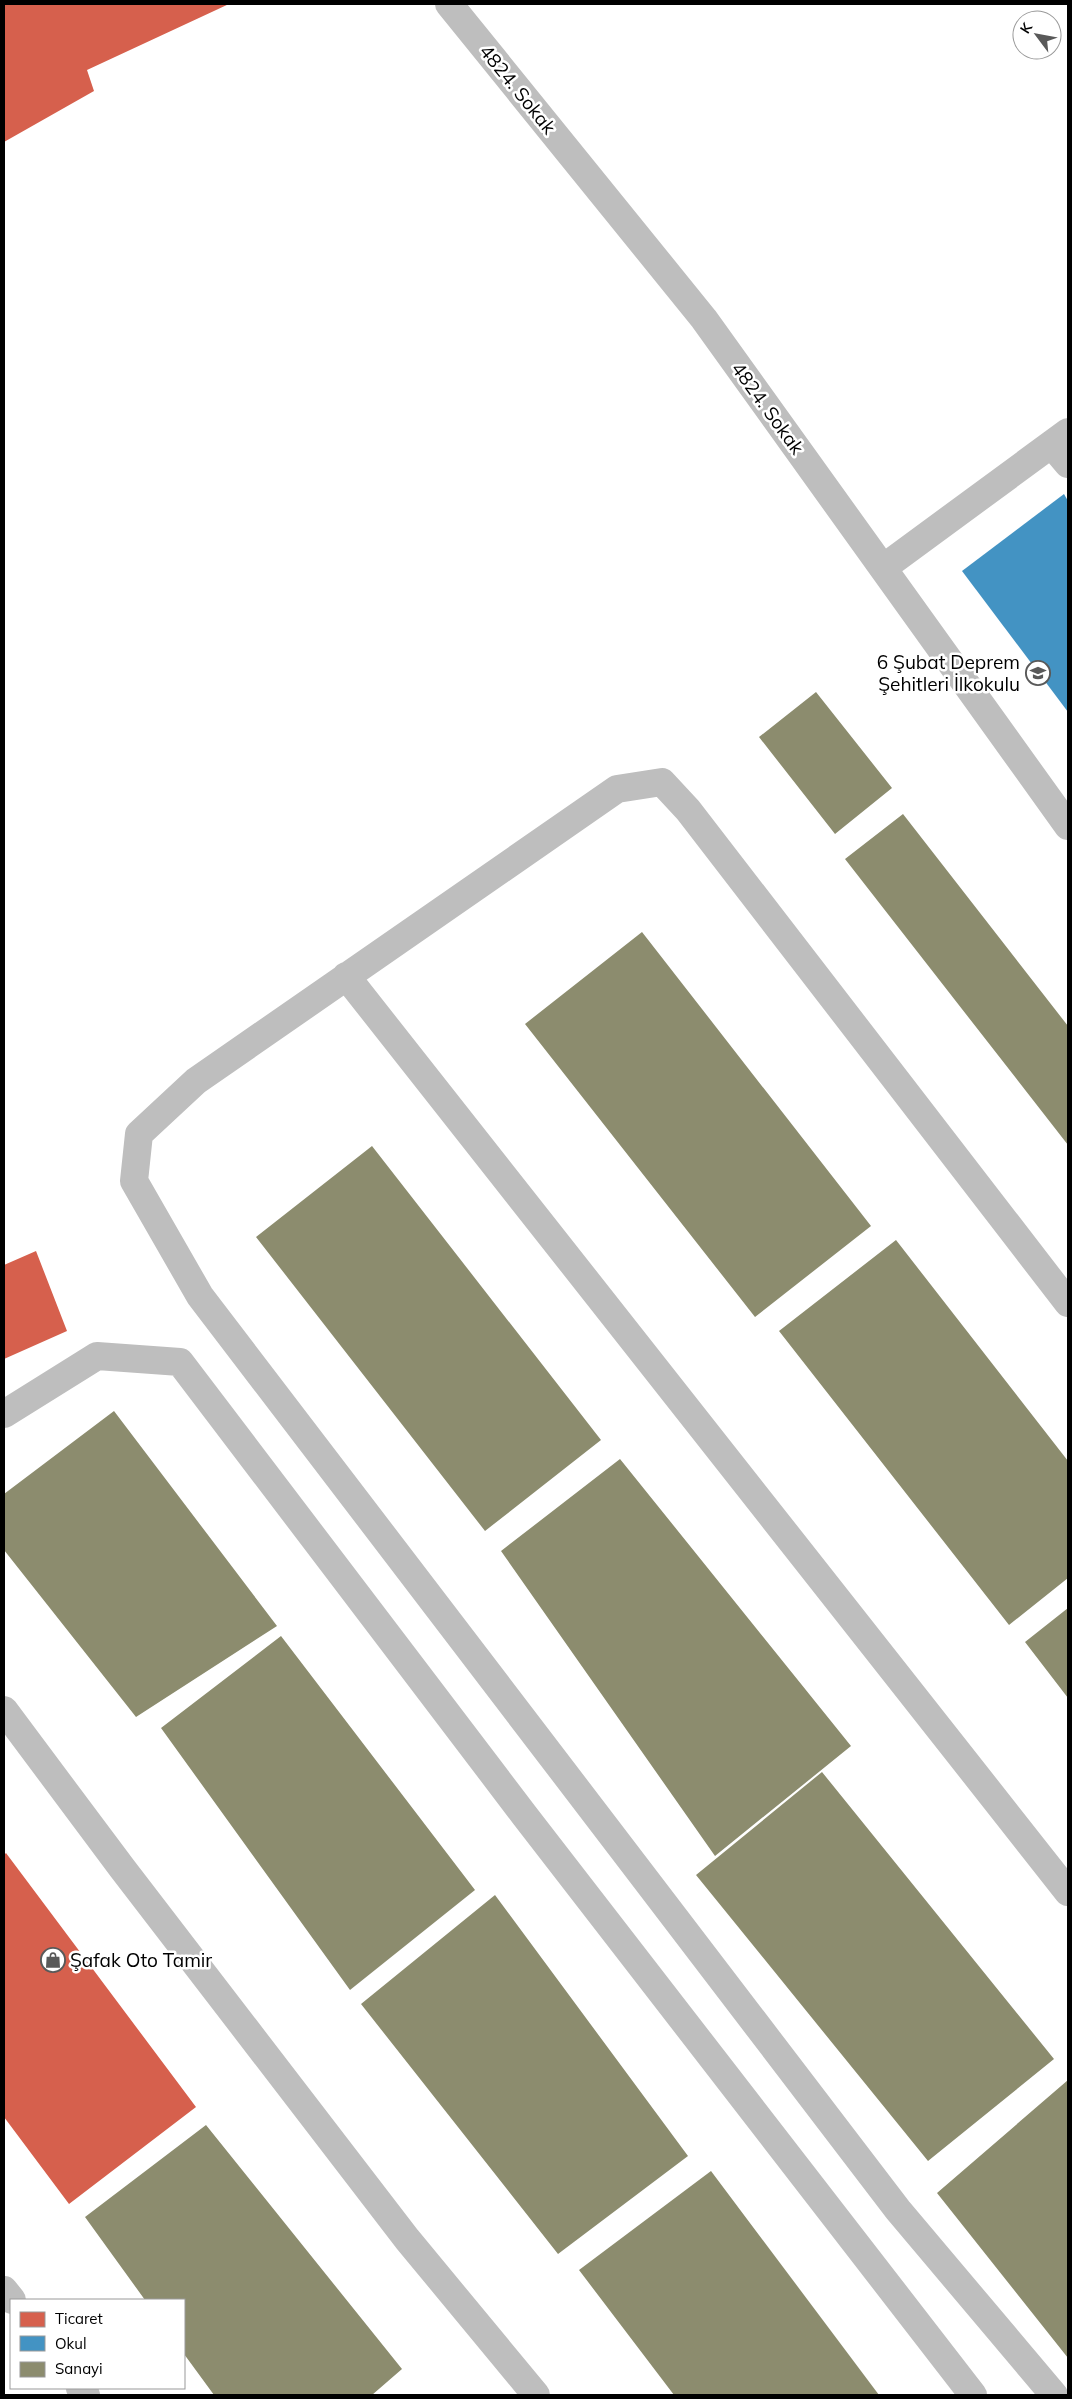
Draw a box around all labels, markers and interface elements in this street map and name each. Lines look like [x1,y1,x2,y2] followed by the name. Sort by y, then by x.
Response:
[1012,10,1062,60] north arrow
[1016,19,1036,37] text: K
[475,39,562,139] street label: 4824. Sokak
[726,357,810,459] street label: 4824. Sokak
[877,650,1020,696] place label: 6 Şubat Deprem Şehitleri İlkokulu
[1025,660,1051,686] school or university icon: 6 Şubat Deprem Şehitleri İlkokulu
[40,1947,66,1973] shop icon: Şafak Oto Tamir
[70,1948,212,1972] place label: Şafak Oto Tamir
[10,2299,185,2389] legend
[55,2309,103,2328] text: Ticaret
[55,2334,87,2353] text: Okul
[55,2359,103,2378] text: Sanayi

